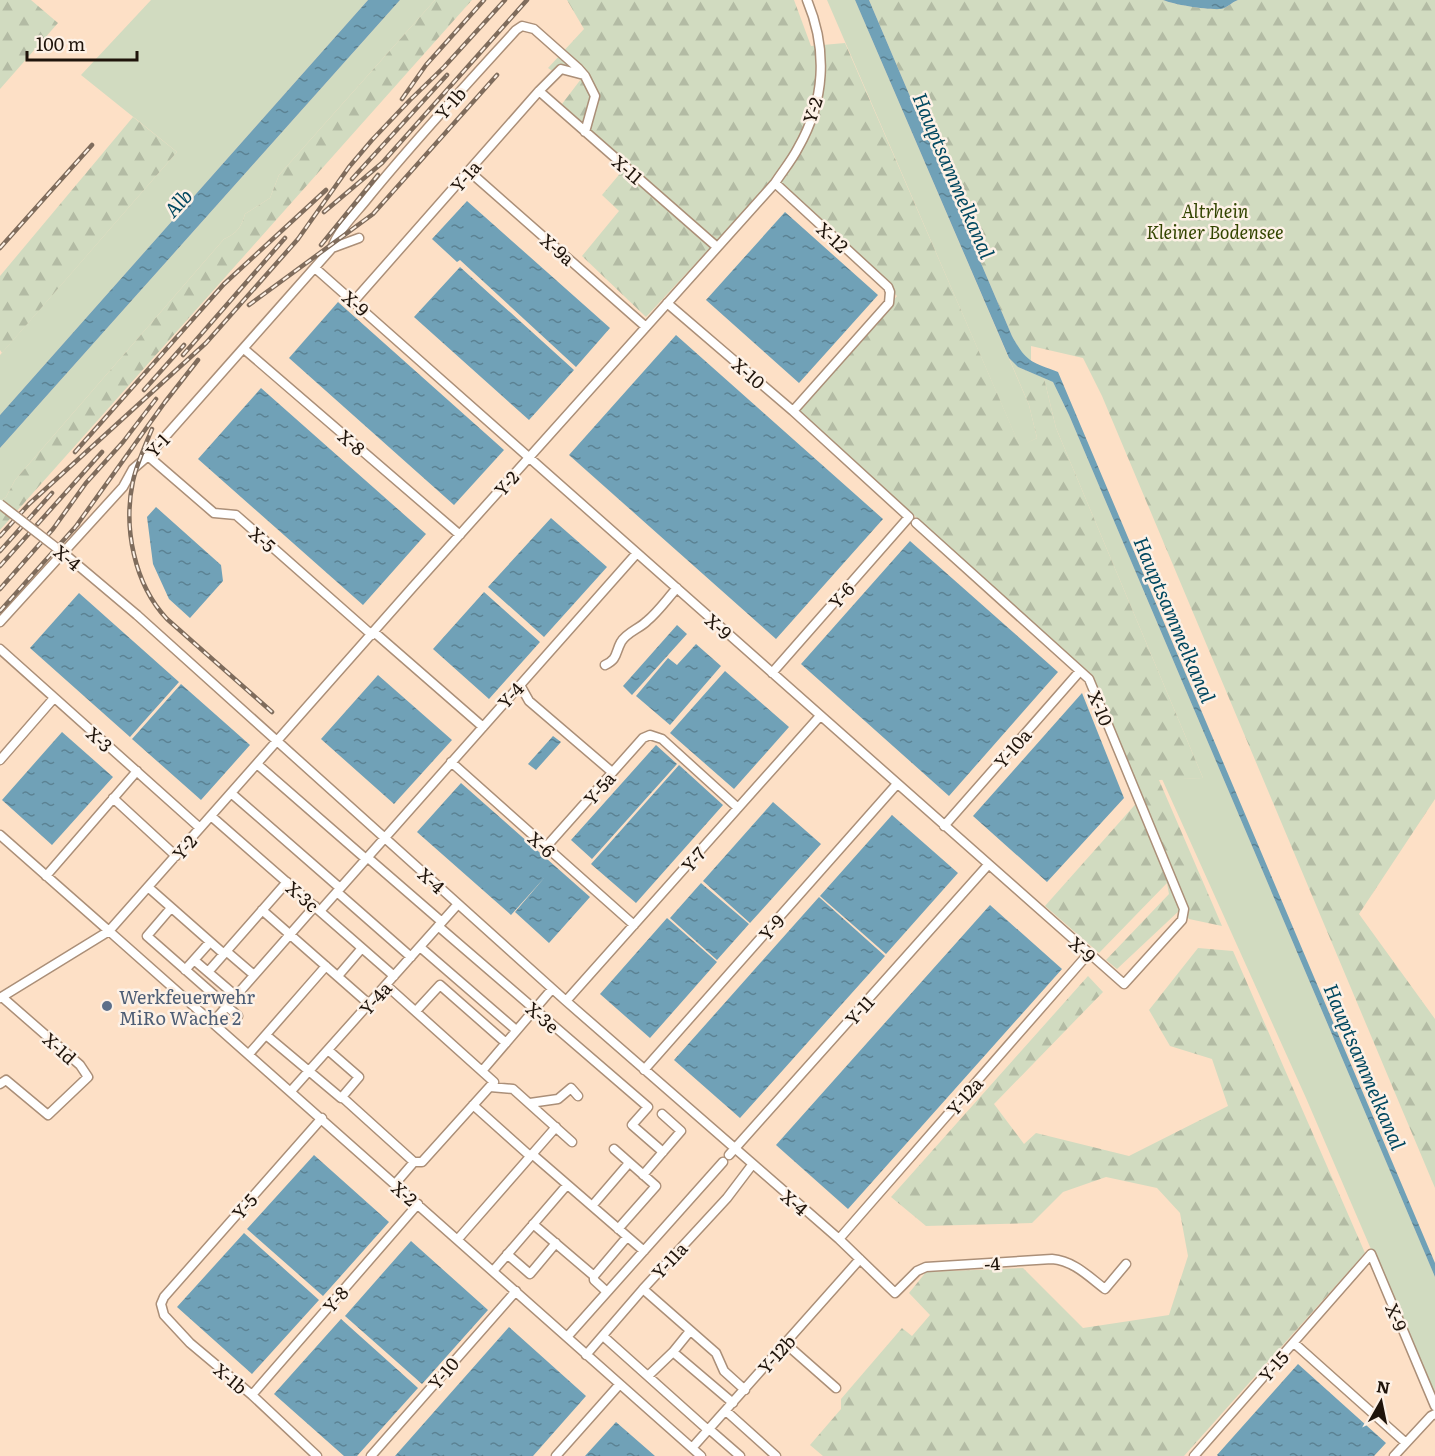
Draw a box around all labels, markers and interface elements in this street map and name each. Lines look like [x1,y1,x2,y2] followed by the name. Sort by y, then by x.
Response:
[27,24,136,62] scale bar
[36,30,85,57] text: 100 m
[428,80,472,125] street label: Y-1b
[906,87,1004,263] water label: Hauptsammelkanal
[795,93,829,127] street label: Y-2
[607,148,649,190] street label: X-11
[443,154,487,198] street label: Y-1a
[156,181,198,223] water label: Alb
[1146,197,1284,245] park label: Altrhein Kleiner Bodensee
[811,215,855,259] street label: X-12
[535,227,581,272] street label: X-9a
[337,284,375,322] street label: X-9
[727,351,771,395] street label: X-10
[333,423,372,461] street label: X-8
[139,427,175,463] street label: Y-1
[487,464,525,502] street label: Y-2
[244,520,282,558] street label: X-5
[1127,531,1225,707] water label: Hauptsammelkanal
[49,538,87,576] street label: X-4
[822,576,860,614] street label: Y-6
[700,607,738,645] street label: X-9
[491,676,529,714] street label: Y-4
[1082,686,1120,730] street label: X-10
[81,720,119,758] street label: X-3
[987,722,1037,774] street label: Y-10a
[577,765,621,811] street label: Y-5a
[523,825,562,864] street label: X-6
[165,828,203,866] street label: Y-2
[674,840,712,878] street label: Y-7
[413,861,452,899] street label: X-4
[281,874,325,918] street label: X-3c
[752,908,790,946] street label: Y-9
[1064,930,1102,968] street label: X-9
[352,975,398,1021] street label: Y-4a
[1317,978,1415,1154] water label: Hauptsammelkanal
[119,983,255,1031] place label: Werkfeuerwehr MiRo Wache 2
[838,989,880,1031] street label: Y-11
[520,995,566,1039] street label: X-3e
[100,999,114,1013] marker: Werkfeuerwehr MiRo Wache 2
[37,1026,83,1070] street label: X-1d
[939,1070,989,1121] street label: Y-12a
[386,1174,424,1212] street label: X-2
[776,1183,815,1221] street label: X-4
[225,1187,263,1225] street label: Y-5
[645,1235,693,1285] street label: Y-11a
[983,1249,1001,1277] street label: -4
[316,1280,354,1318] street label: Y-8
[1379,1299,1415,1335] street label: X-9
[751,1328,801,1380] street label: Y-12b
[1252,1344,1294,1388] street label: Y-15
[421,1351,465,1395] street label: Y-10
[208,1356,254,1400] street label: X-1b
[1351,1372,1411,1432] north arrow
[1375,1373,1392,1399] text: N

